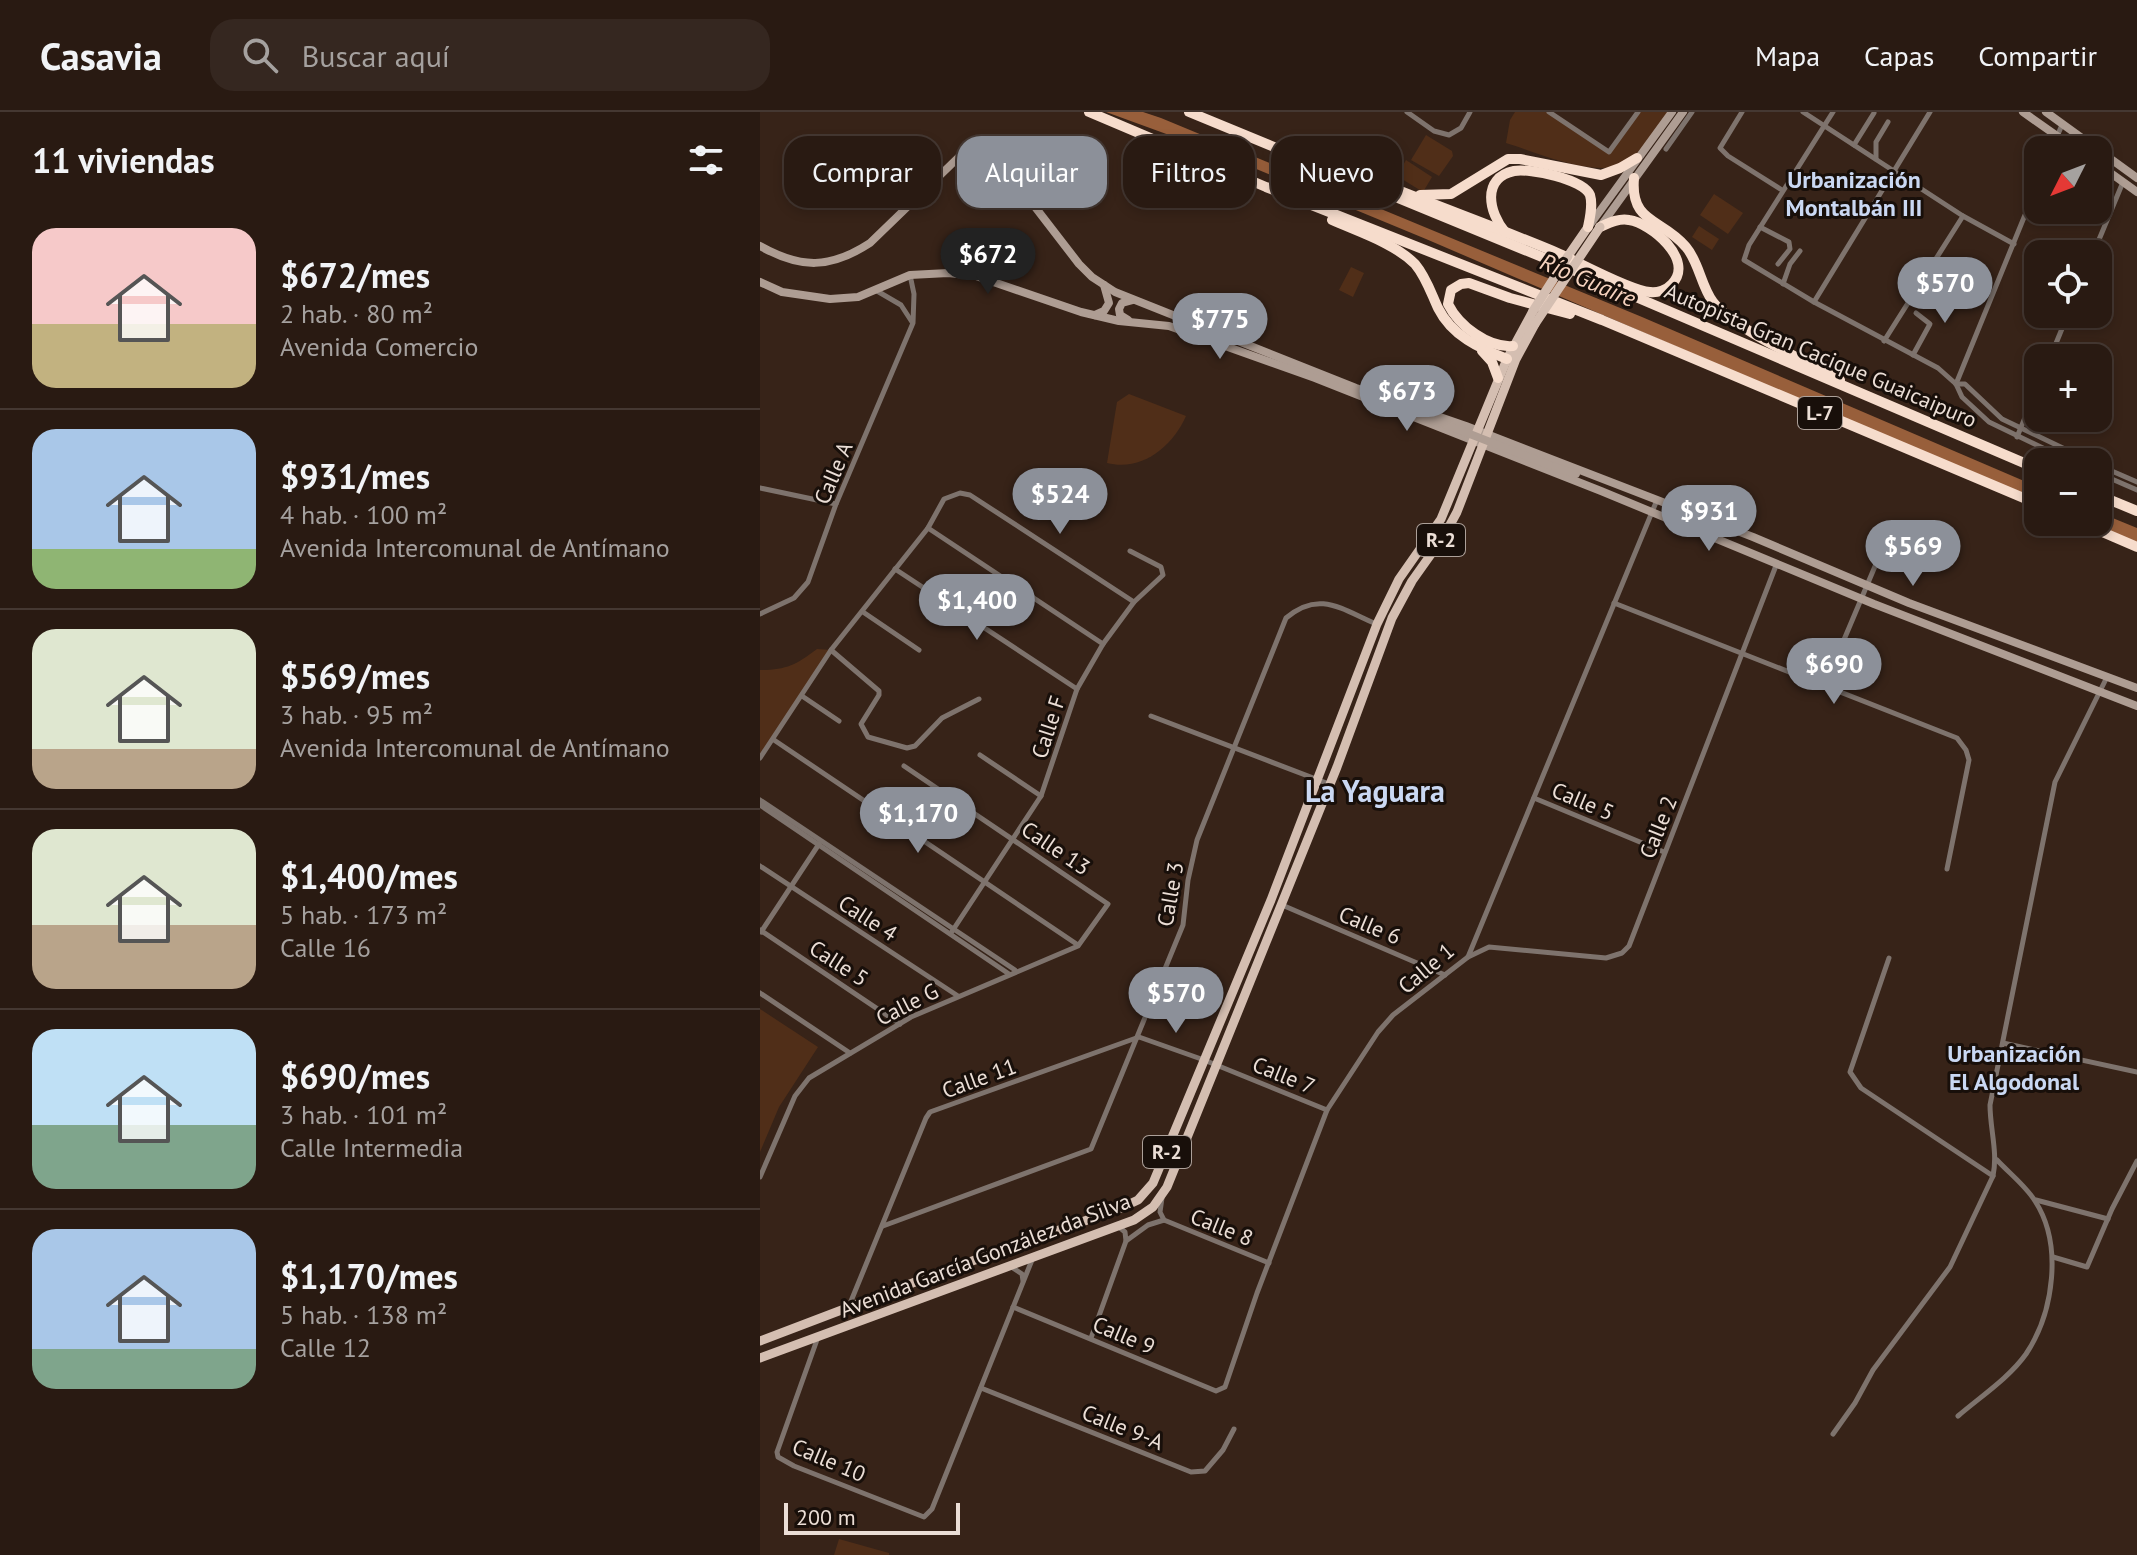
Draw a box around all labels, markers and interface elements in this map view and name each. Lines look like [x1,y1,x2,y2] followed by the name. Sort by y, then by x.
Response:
[210,19,770,91] search box
[40,31,162,80] text: Casavia
[238,33,282,77] icon: search
[302,36,450,75] text: Buscar aquí
[1755,37,1820,74] text: Mapa
[1864,37,1934,74] text: Capas
[1978,37,2097,74] text: Compartir
[784,136,941,208] chip: Comprar
[957,136,1107,208] chip: Alquilar
[1123,136,1255,208] chip: Filtros
[1271,136,1402,208] chip: Nuevo
[2024,136,2112,224] north arrow
[2024,136,2112,536] map controls
[32,138,215,182] text: 11 viviendas
[684,138,728,182] icon: filters
[1786,164,1922,223] district label: Urbanización Montalbán III
[941,228,1035,296] pin: $672
[959,237,1017,270] text: $672
[2024,240,2112,328] button: locate
[1536,246,1640,314] water label: Río Guaire
[280,253,430,297] text: $672/mes
[1898,257,1992,325] pin: $570
[96,260,192,356] icon: home
[1916,266,1974,299] text: $570
[1661,276,1981,434] street label: Autopista Gran Cacique Guaicaipuro
[1173,293,1267,361] pin: $775
[280,297,433,330] text: 2 hab. · 80 m²
[1191,302,1249,335] text: $775
[280,330,478,363] text: Avenida Comercio
[2024,344,2112,432] button: +
[1360,365,1454,433] pin: $673
[1378,374,1436,407] text: $673
[1798,397,1842,429] road number: L-7
[807,437,859,508] street label: Calle A
[2024,448,2112,536] button: −
[280,454,430,498] text: $931/mes
[96,461,192,557] icon: home
[1013,468,1107,536] pin: $524
[1031,477,1089,510] text: $524
[1662,485,1756,553] pin: $931
[1680,494,1738,527] text: $931
[280,498,447,531] text: 4 hab. · 100 m²
[1866,520,1960,588] pin: $569
[1417,524,1465,556] road number: R-2
[1884,529,1942,562] text: $569
[280,531,670,564] text: Avenida Intercomunal de Antímano
[912,574,1042,642] pin: $1,400
[937,583,1017,616] text: $1,400
[1787,638,1881,706] pin: $690
[1805,647,1863,680] text: $690
[280,654,430,698] text: $569/mes
[96,661,192,757] icon: home
[1025,692,1071,762] street label: Calle F
[280,698,433,731] text: 3 hab. · 95 m²
[280,731,670,764] text: Avenida Intercomunal de Antímano
[1305,771,1445,810] district label: La Yaguara
[1548,775,1618,827] street label: Calle 5
[853,787,983,855] pin: $1,170
[1633,792,1683,862] street label: Calle 2
[878,796,958,829] text: $1,170
[1016,815,1096,881] street label: Calle 13
[280,854,458,898] text: $1,400/mes
[1151,860,1189,928] street label: Calle 3
[96,861,192,957] icon: home
[833,889,903,947] street label: Calle 4
[280,898,447,931] text: 5 hab. · 173 m²
[1335,899,1405,951] street label: Calle 6
[280,931,371,964] text: Calle 16
[804,934,874,992] street label: Calle 5
[1392,936,1460,1000] street label: Calle 1
[1129,967,1223,1035] pin: $570
[871,976,943,1032] street label: Calle G
[1147,976,1205,1009] text: $570
[1947,1038,2081,1097] district label: Urbanización El Algodonal
[1249,1050,1319,1100] street label: Calle 7
[938,1052,1020,1104] street label: Calle 11
[280,1054,430,1098] text: $690/mes
[96,1061,192,1157] icon: home
[280,1098,447,1131] text: 3 hab. · 101 m²
[280,1131,463,1164] text: Calle Intermedia
[1143,1136,1191,1168] road number: R-2
[836,1187,1134,1323] street label: Avenida García González da Silva
[1187,1202,1257,1252] street label: Calle 8
[280,1254,458,1298] text: $1,170/mes
[96,1261,192,1357] icon: home
[280,1298,447,1331] text: 5 hab. · 138 m²
[1089,1309,1159,1361] street label: Calle 9
[280,1331,371,1364] text: Calle 12
[1078,1398,1168,1456] street label: Calle 9-A
[788,1432,870,1488] street label: Calle 10
[784,1499,960,1535] scale bar
[796,1503,856,1531] text: 200 m

